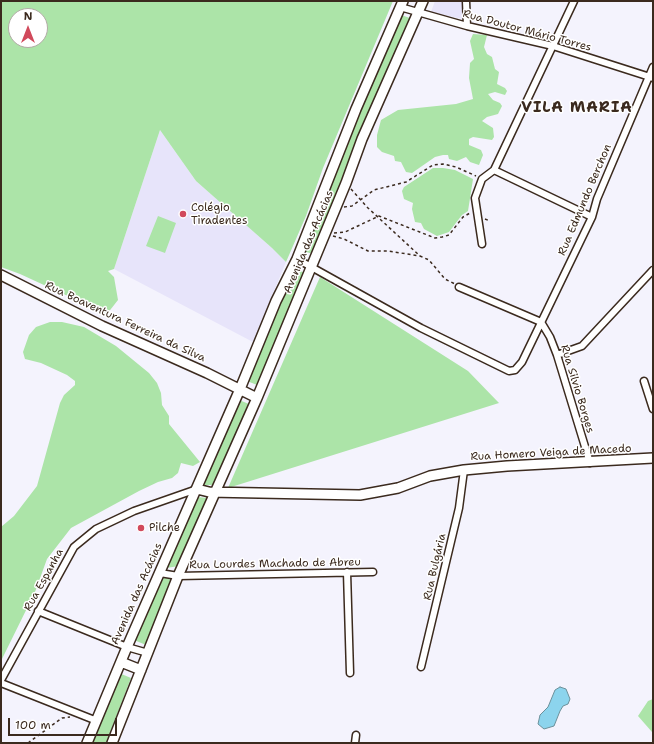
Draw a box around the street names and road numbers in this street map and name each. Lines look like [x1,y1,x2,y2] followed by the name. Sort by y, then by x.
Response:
[461,7,593,55] street label: Rua Doutor Mário Torres
[556,142,614,258] street label: Rua Edmundo Berchon
[281,189,337,295] street label: Avenida das Acácias
[43,279,207,365] street label: Rua Boaventura Ferreira da Silva
[557,343,597,435] street label: Rua Silvio Borges
[470,442,632,464] street label: Rua Homero Veiga de Macedo
[421,532,449,602] street label: Rua Bulgária
[109,541,165,647] street label: Avenida das Acácias
[21,546,67,614] street label: Rua Espanha
[189,556,361,572] street label: Rua Lourdes Machado de Abreu

